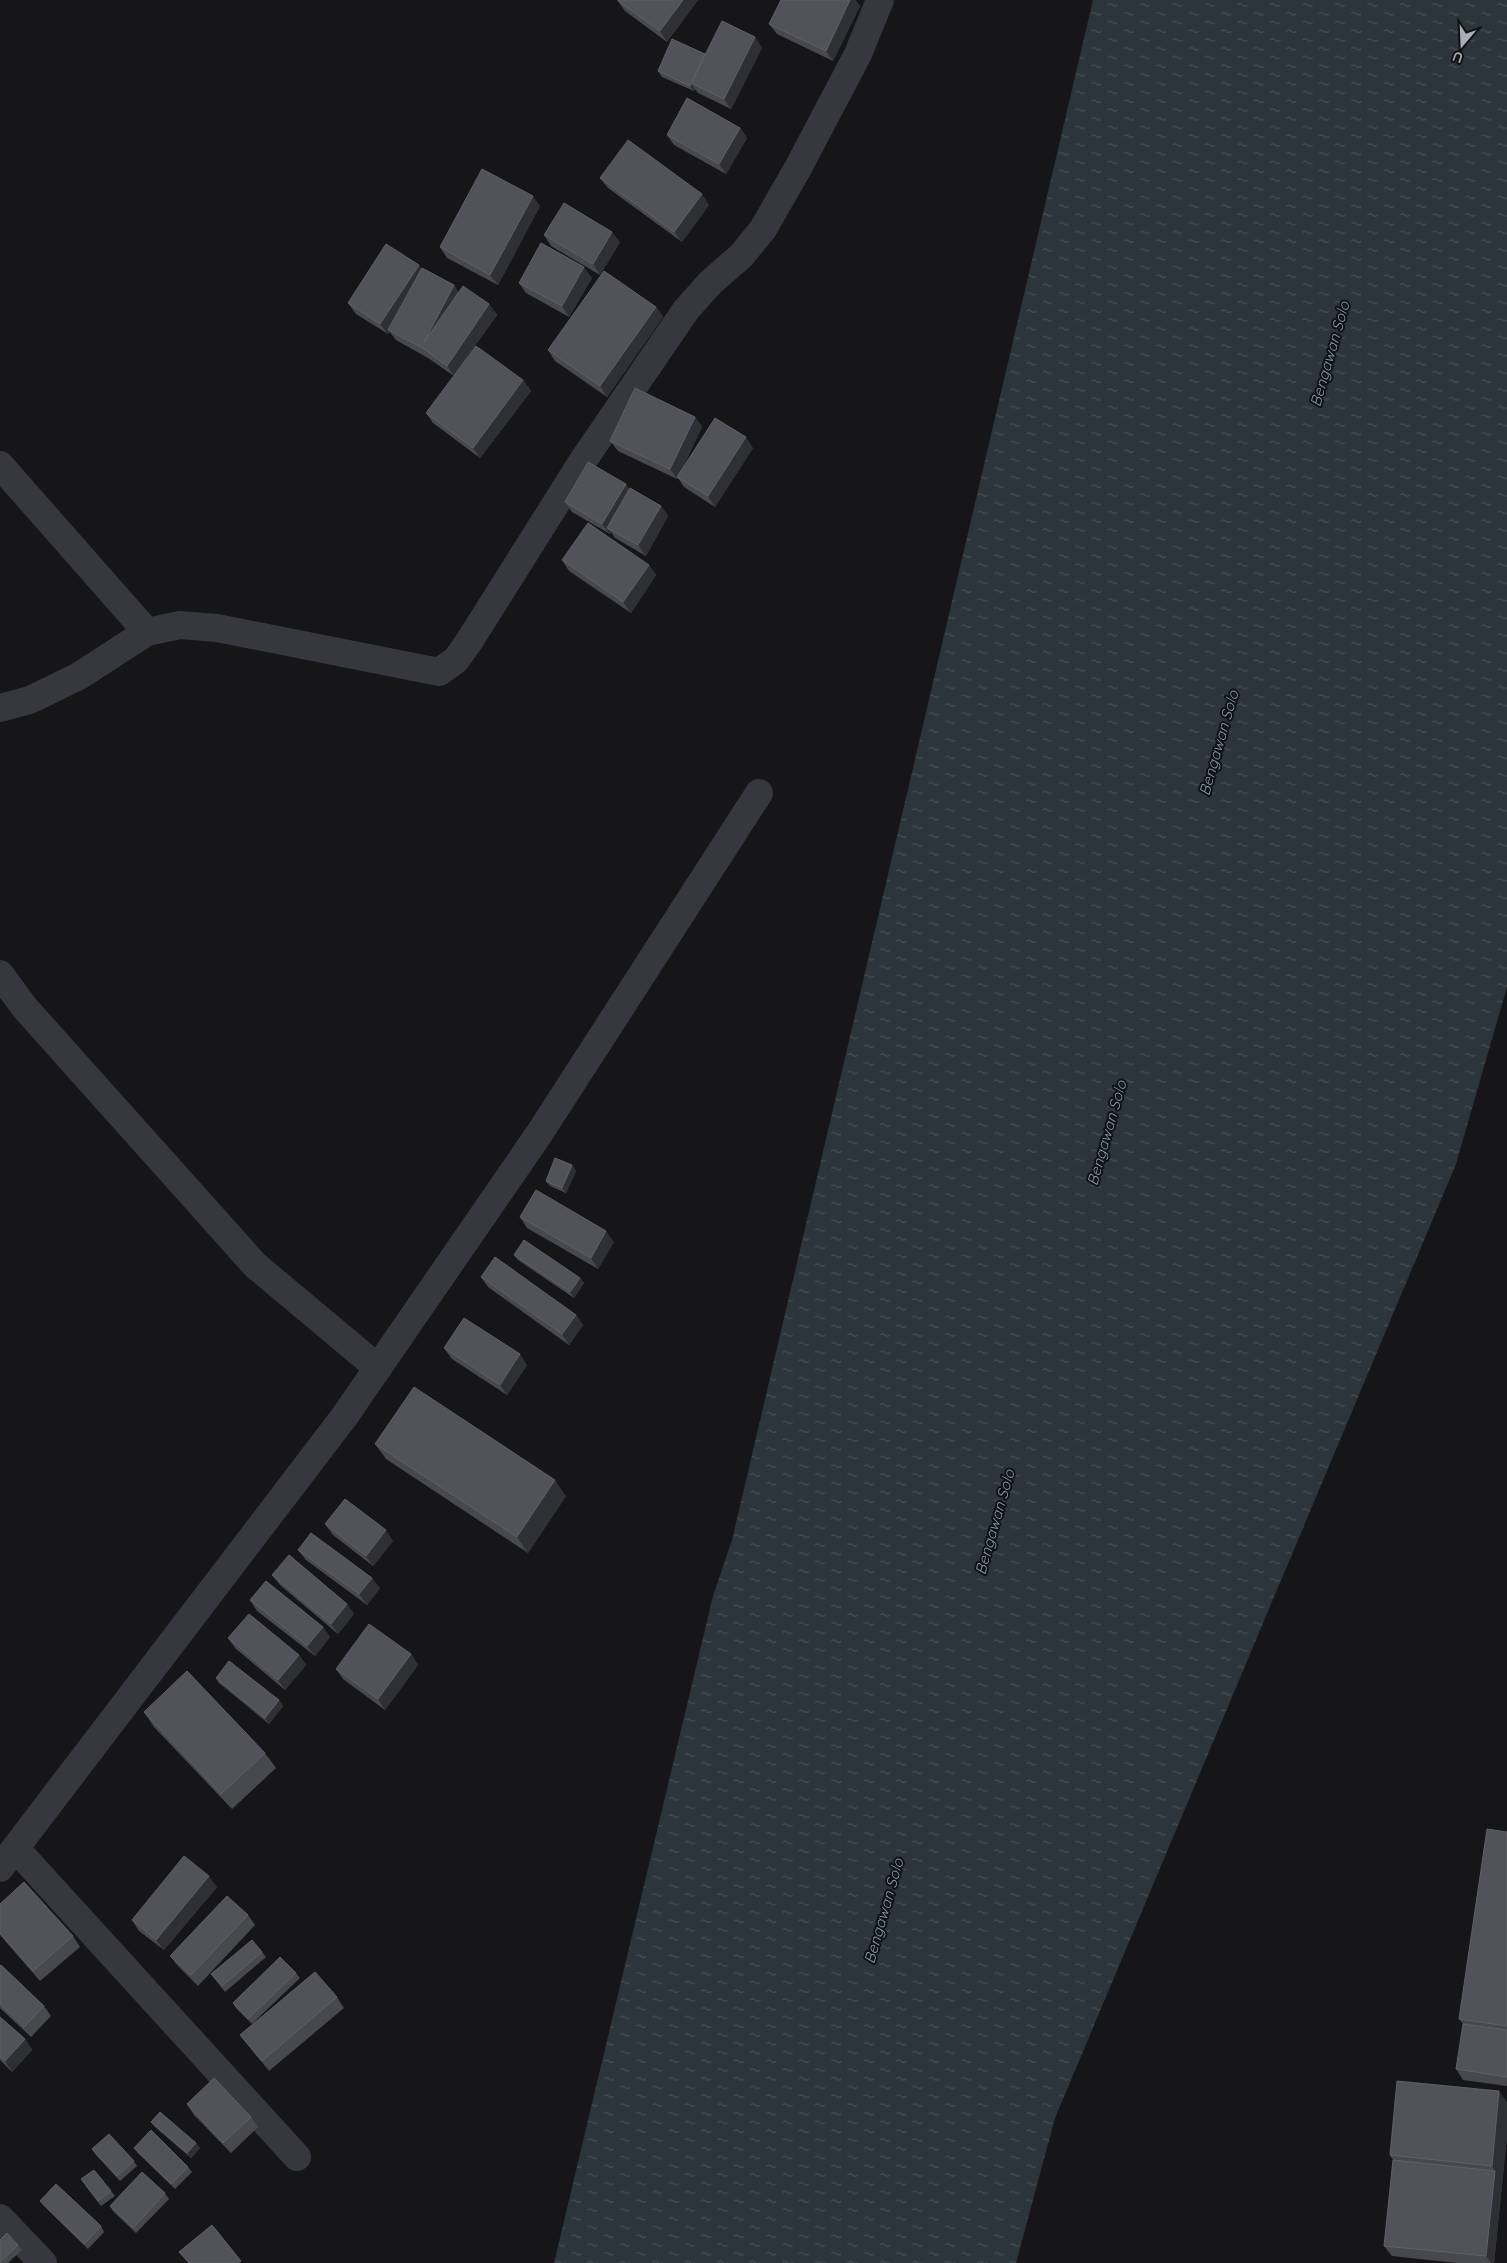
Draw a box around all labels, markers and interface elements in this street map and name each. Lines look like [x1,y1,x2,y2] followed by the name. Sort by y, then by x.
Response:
[1437,20,1487,70] north arrow
[1450,47,1465,67] text: U
[1305,298,1354,409] water label: Bengawan Solo
[1194,687,1243,798] water label: Bengawan Solo
[1082,1077,1131,1188] water label: Bengawan Solo
[970,1466,1019,1577] water label: Bengawan Solo
[859,1855,908,1966] water label: Bengawan Solo

